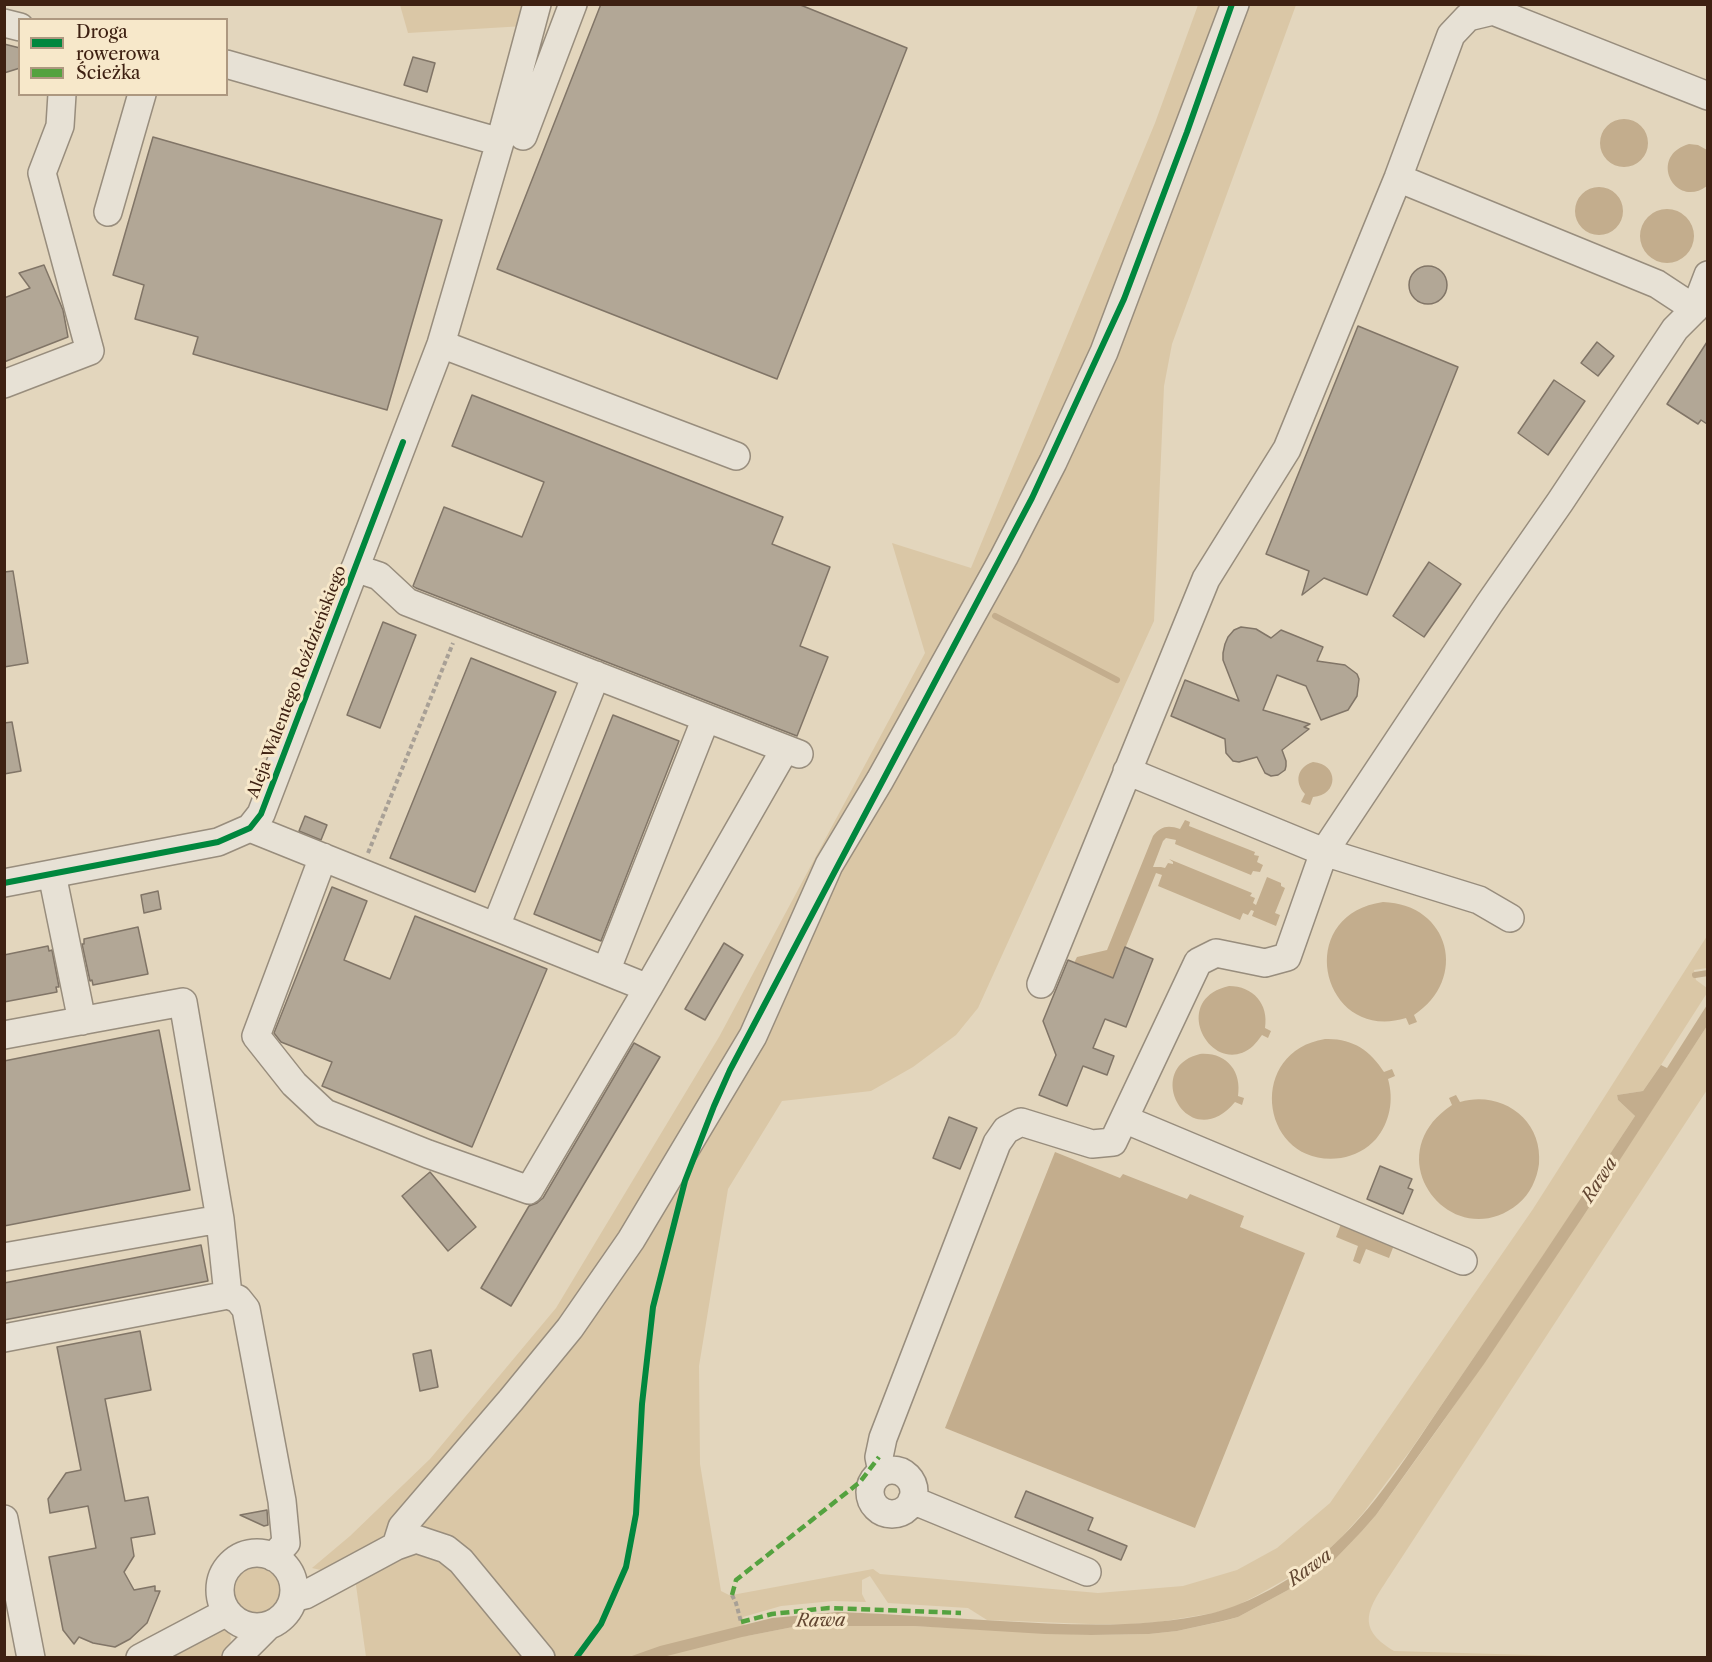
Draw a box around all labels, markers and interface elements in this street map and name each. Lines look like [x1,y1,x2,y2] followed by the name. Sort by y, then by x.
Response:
[18,18,228,96] legend
[76,21,160,65] text: Droga rowerowa
[76,62,141,84] text: Ścieżka
[244,563,350,801] street label: Aleja Walentego Roździeńskiego
[1578,1154,1622,1206] water label: Rawa
[1284,1545,1336,1591] water label: Rawa
[796,1610,846,1632] water label: Rawa

